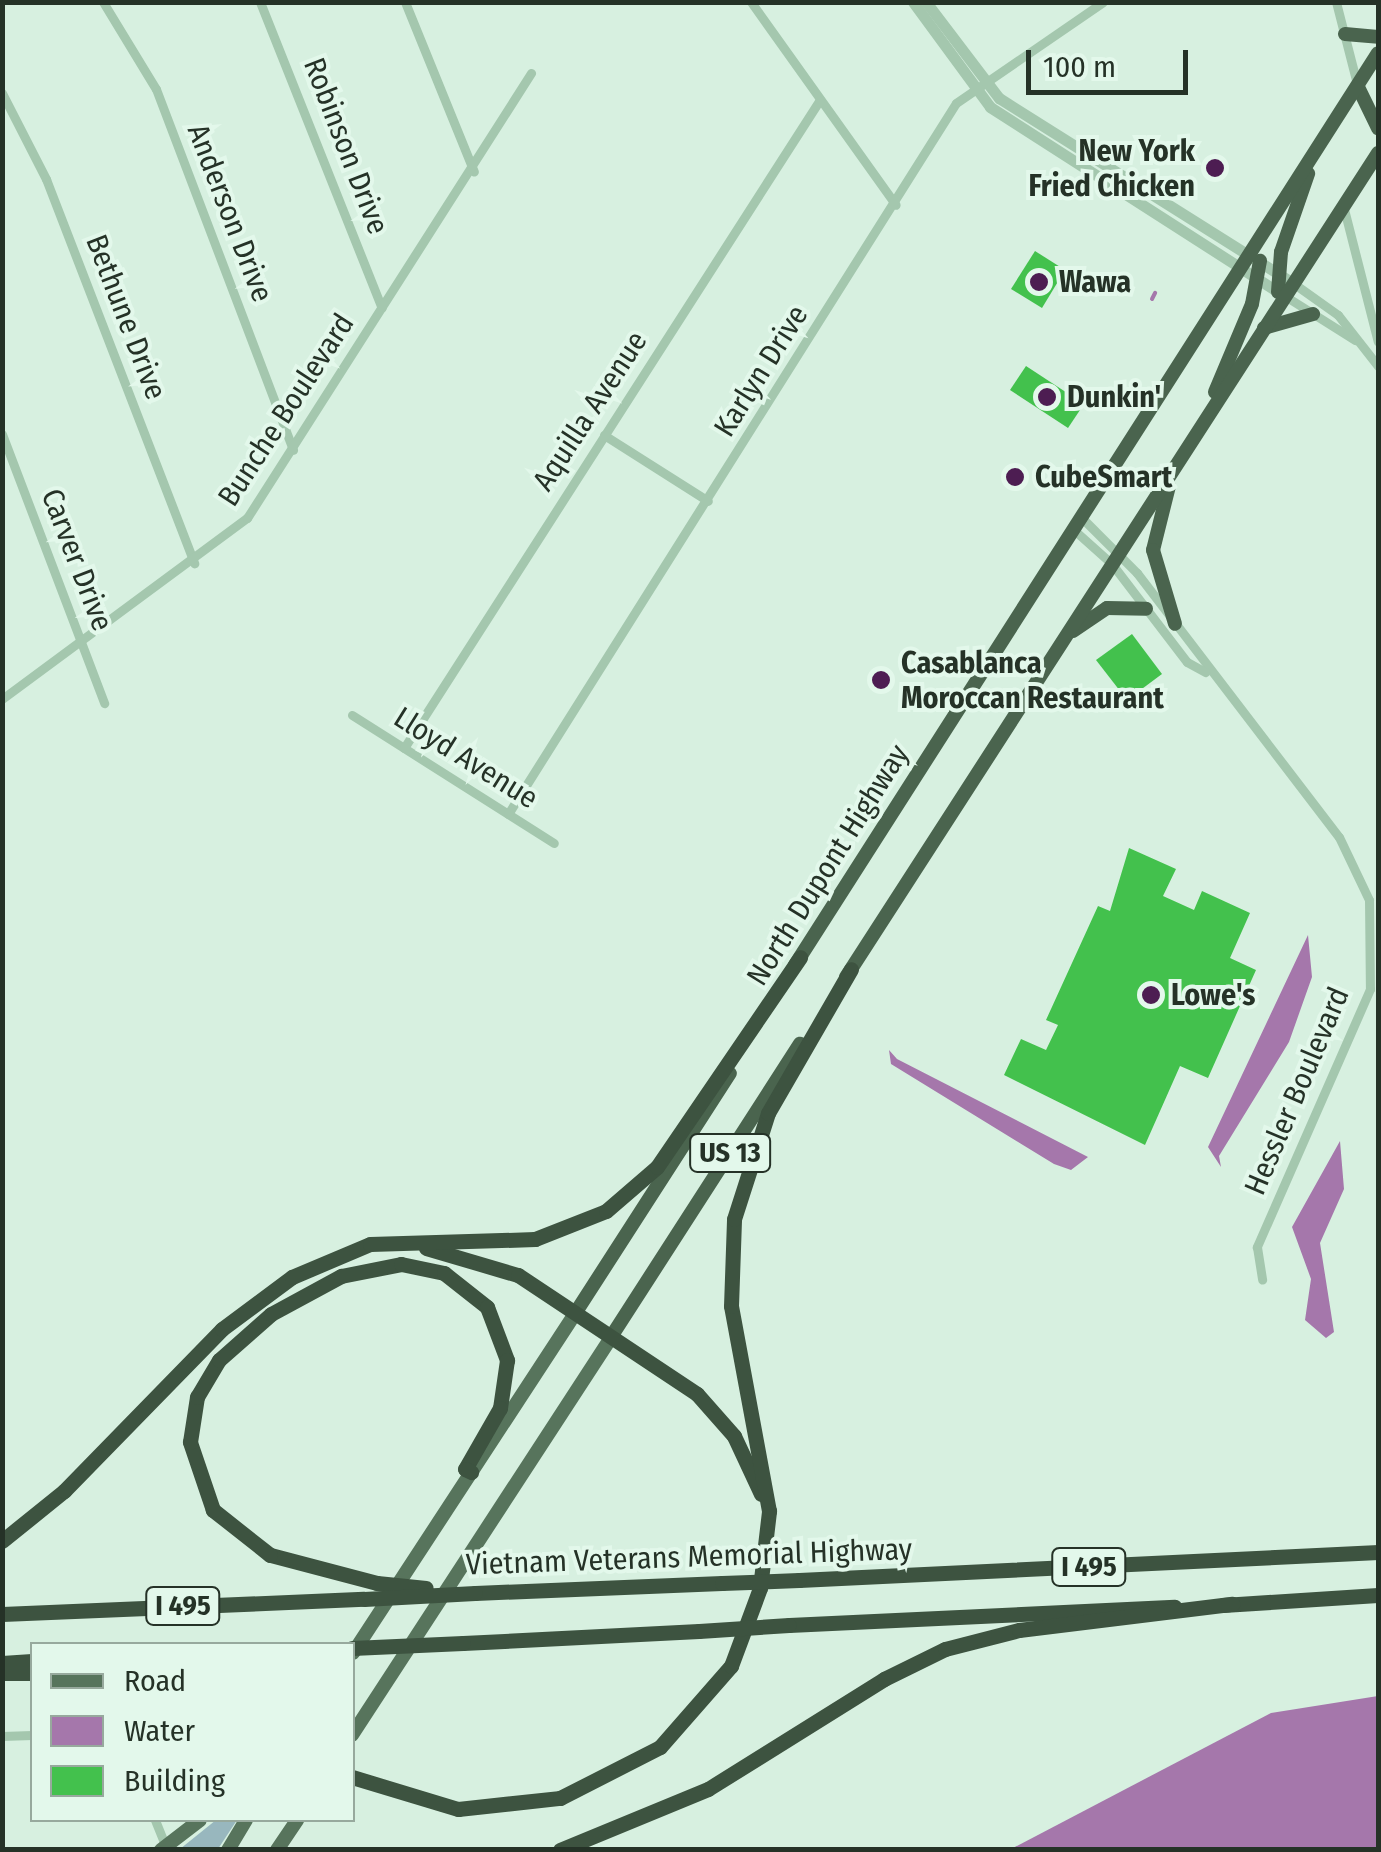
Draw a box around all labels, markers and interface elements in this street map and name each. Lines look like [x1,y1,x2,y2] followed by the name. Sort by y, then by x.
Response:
[1031,30,1194,92] scale bar
[1043,49,1116,85] text: 100 m
[296,53,396,239] street label: Robinson Drive
[180,119,280,307] street label: Anderson Drive
[1028,133,1195,204] place label: New York Fried Chicken
[1204,157,1226,179] marker: New York Fried Chicken
[78,229,174,405] street label: Bethune Drive
[1059,264,1131,300] place label: Wawa
[1028,271,1050,293] marker: Wawa
[706,299,816,443] street label: Karlyn Drive
[210,307,362,513] street label: Bunche Boulevard
[525,325,655,497] street label: Aquilla Avenue
[1067,379,1161,415] place label: Dunkin'
[1036,386,1058,408] marker: Dunkin'
[1035,459,1172,495] place label: CubeSmart
[1004,466,1026,488] marker: CubeSmart
[33,484,121,636] street label: Carver Drive
[901,645,1164,716] place label: Casablanca Moroccan Restaurant
[870,669,892,691] marker: Casablanca Moroccan Restaurant
[387,700,545,816] street label: Lloyd Avenue
[739,738,917,992] street label: North Dupont Highway
[1171,977,1255,1013] place label: Lowe's
[1237,982,1357,1200] street label: Hessler Boulevard
[1140,984,1162,1006] marker: Lowe's
[688,1130,772,1176] road number: US 13
[465,1531,913,1583] street label: Vietnam Veterans Memorial Highway
[1049,1544,1129,1590] road number: I 495
[143,1583,223,1629] road number: I 495
[30,1642,355,1822] legend
[124,1663,186,1699] text: Road
[124,1713,195,1749] text: Water
[124,1763,225,1799] text: Building

